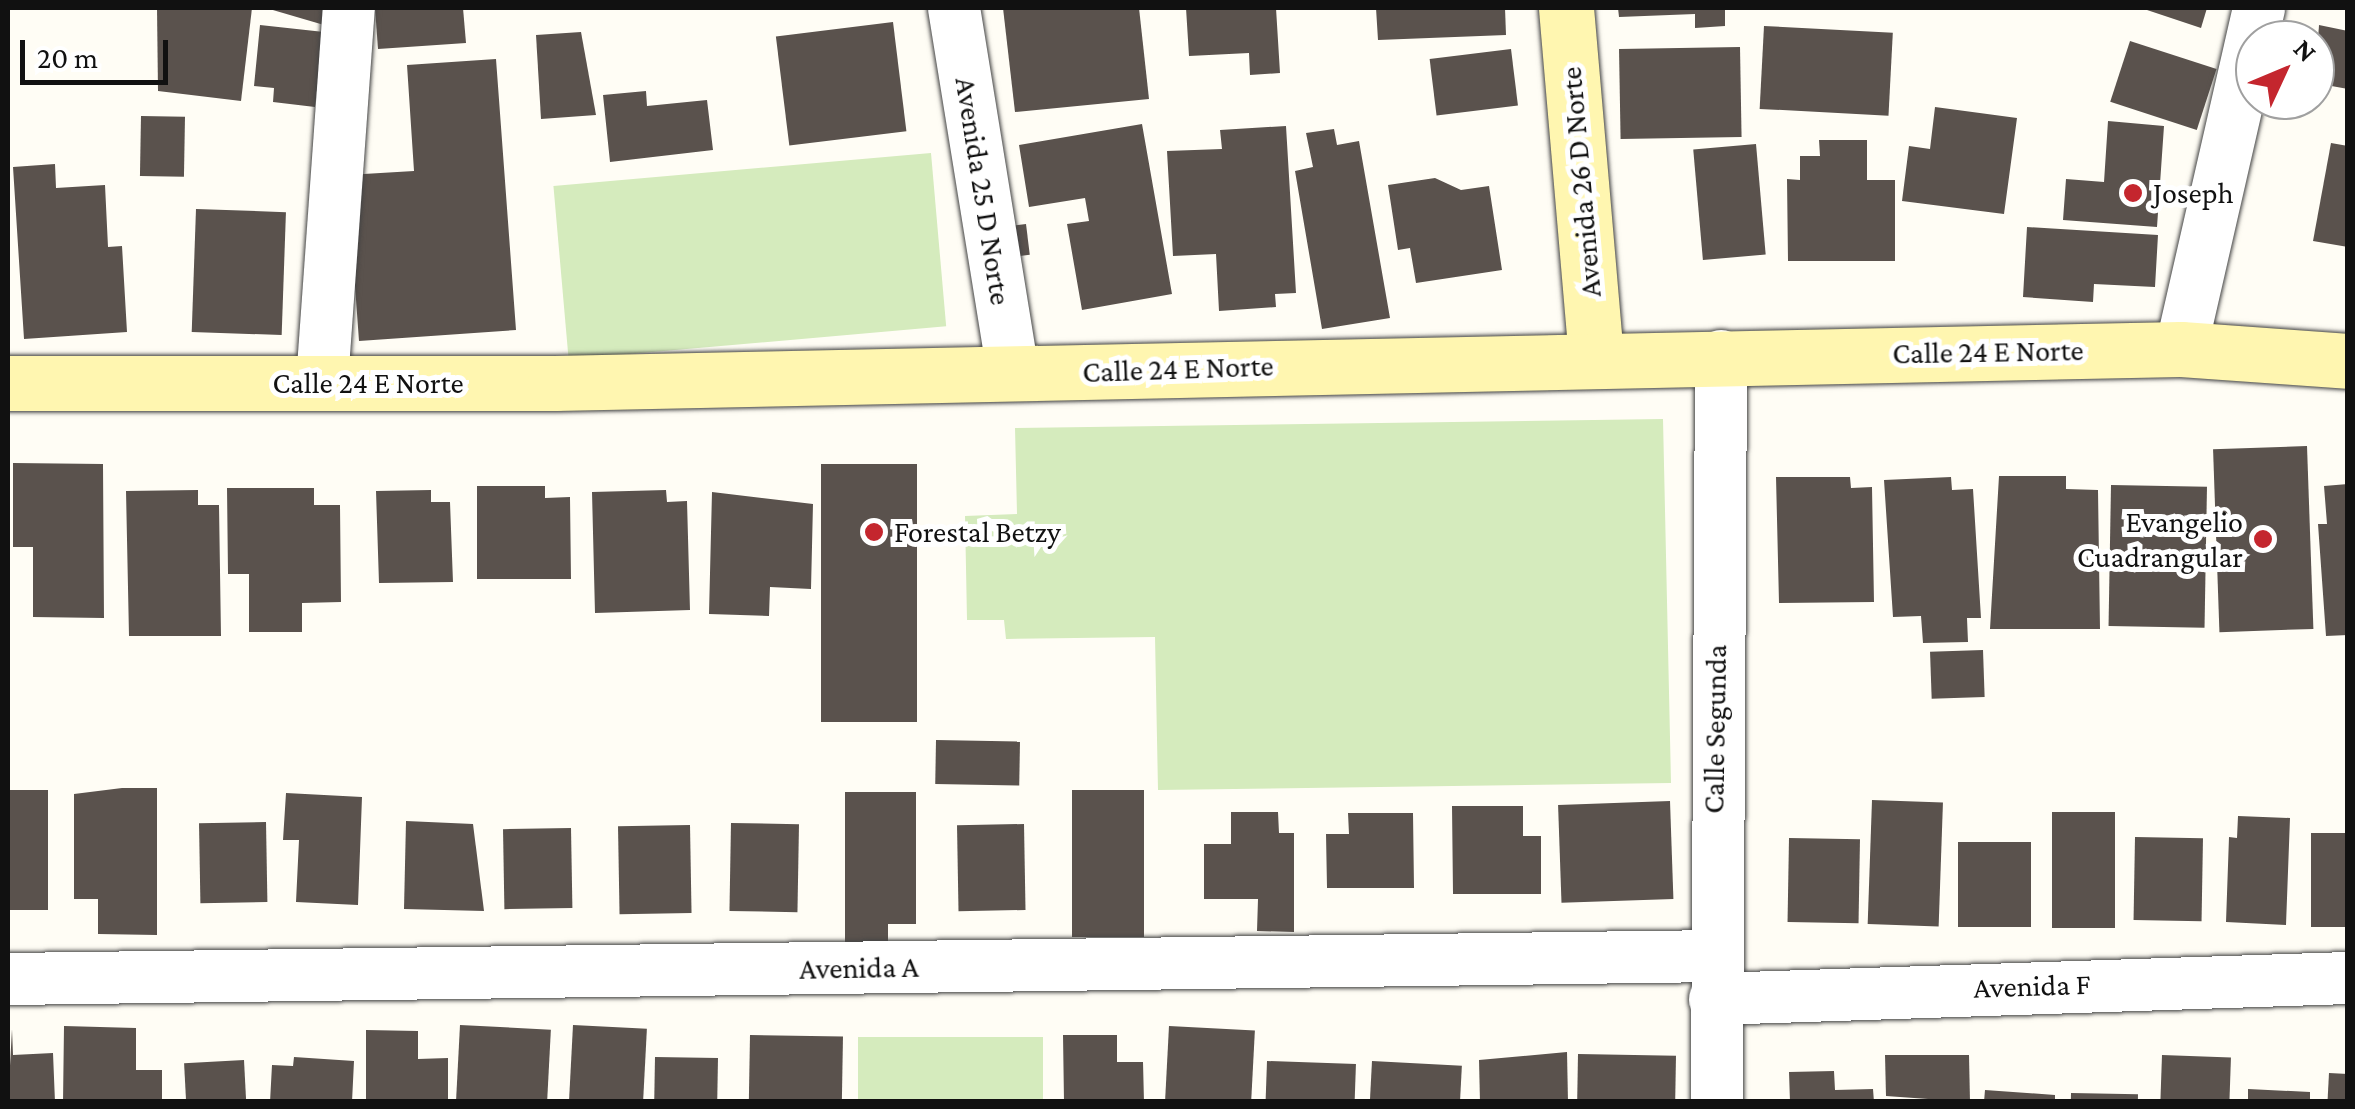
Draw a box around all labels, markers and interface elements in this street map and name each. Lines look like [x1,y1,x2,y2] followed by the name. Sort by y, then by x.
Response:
[25,20,172,82] scale bar
[2235,20,2335,120] north arrow
[2288,33,2323,68] text: N
[37,41,98,74] text: 20 m
[1553,65,1609,299] street label: Avenida 26 D Norte
[947,75,1019,307] street label: Avenida 25 D Norte
[2153,175,2234,211] place label: Joseph
[2122,182,2144,204] marker: Joseph
[1892,332,2084,372] street label: Calle 24 E Norte
[1082,348,1274,390] street label: Calle 24 E Norte
[272,365,464,401] street label: Calle 24 E Norte
[2077,504,2243,574] place label: Evangelio Cuadrangular
[894,514,1061,550] place label: Forestal Betzy
[863,521,885,543] marker: Forestal Betzy
[2252,528,2274,550] marker: Evangelio Cuadrangular
[1696,644,1734,814] street label: Calle Segunda
[799,949,919,987] street label: Avenida A
[1973,966,2091,1006] street label: Avenida F

